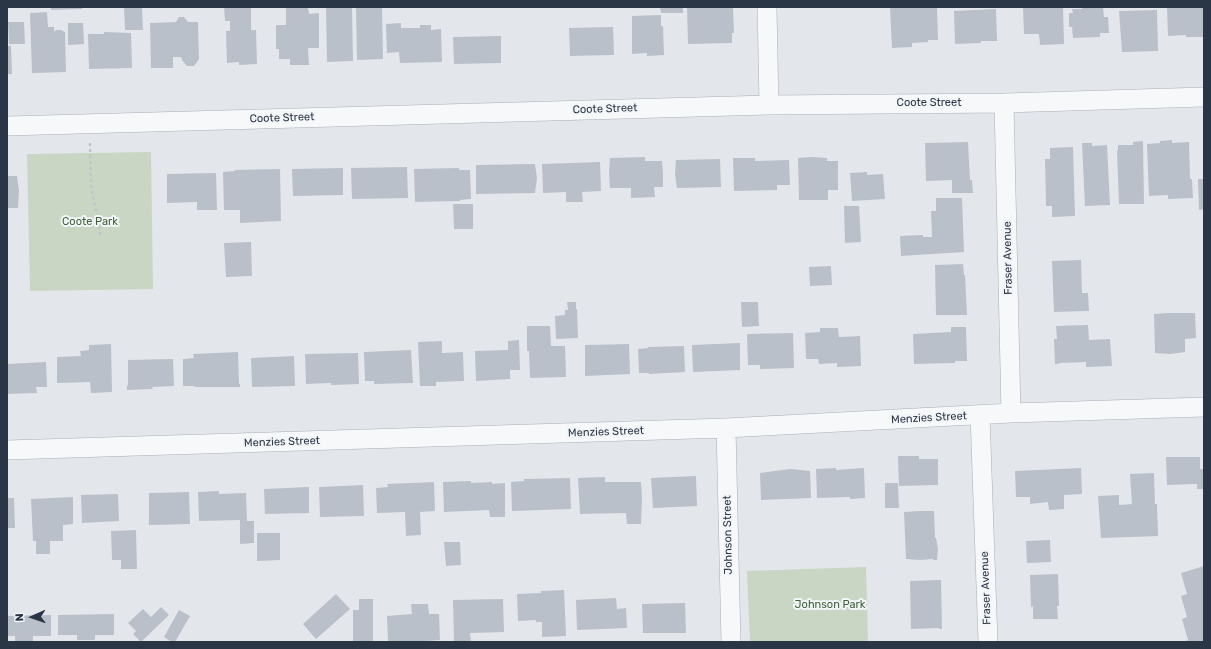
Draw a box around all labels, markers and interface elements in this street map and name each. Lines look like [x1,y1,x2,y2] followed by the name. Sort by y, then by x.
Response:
[897,96,961,110] street label: Coote Street
[572,101,638,117] street label: Coote Street
[249,110,315,126] street label: Coote Street
[62,215,118,229] park label: Coote Park
[1001,221,1015,295] street label: Fraser Avenue
[891,409,967,427] street label: Menzies Street
[568,424,644,440] street label: Menzies Street
[244,434,320,450] street label: Menzies Street
[721,495,735,575] street label: Johnson Street
[978,551,994,625] street label: Fraser Avenue
[12,597,52,637] north arrow
[795,598,865,612] park label: Johnson Park
[13,613,26,622] text: N

